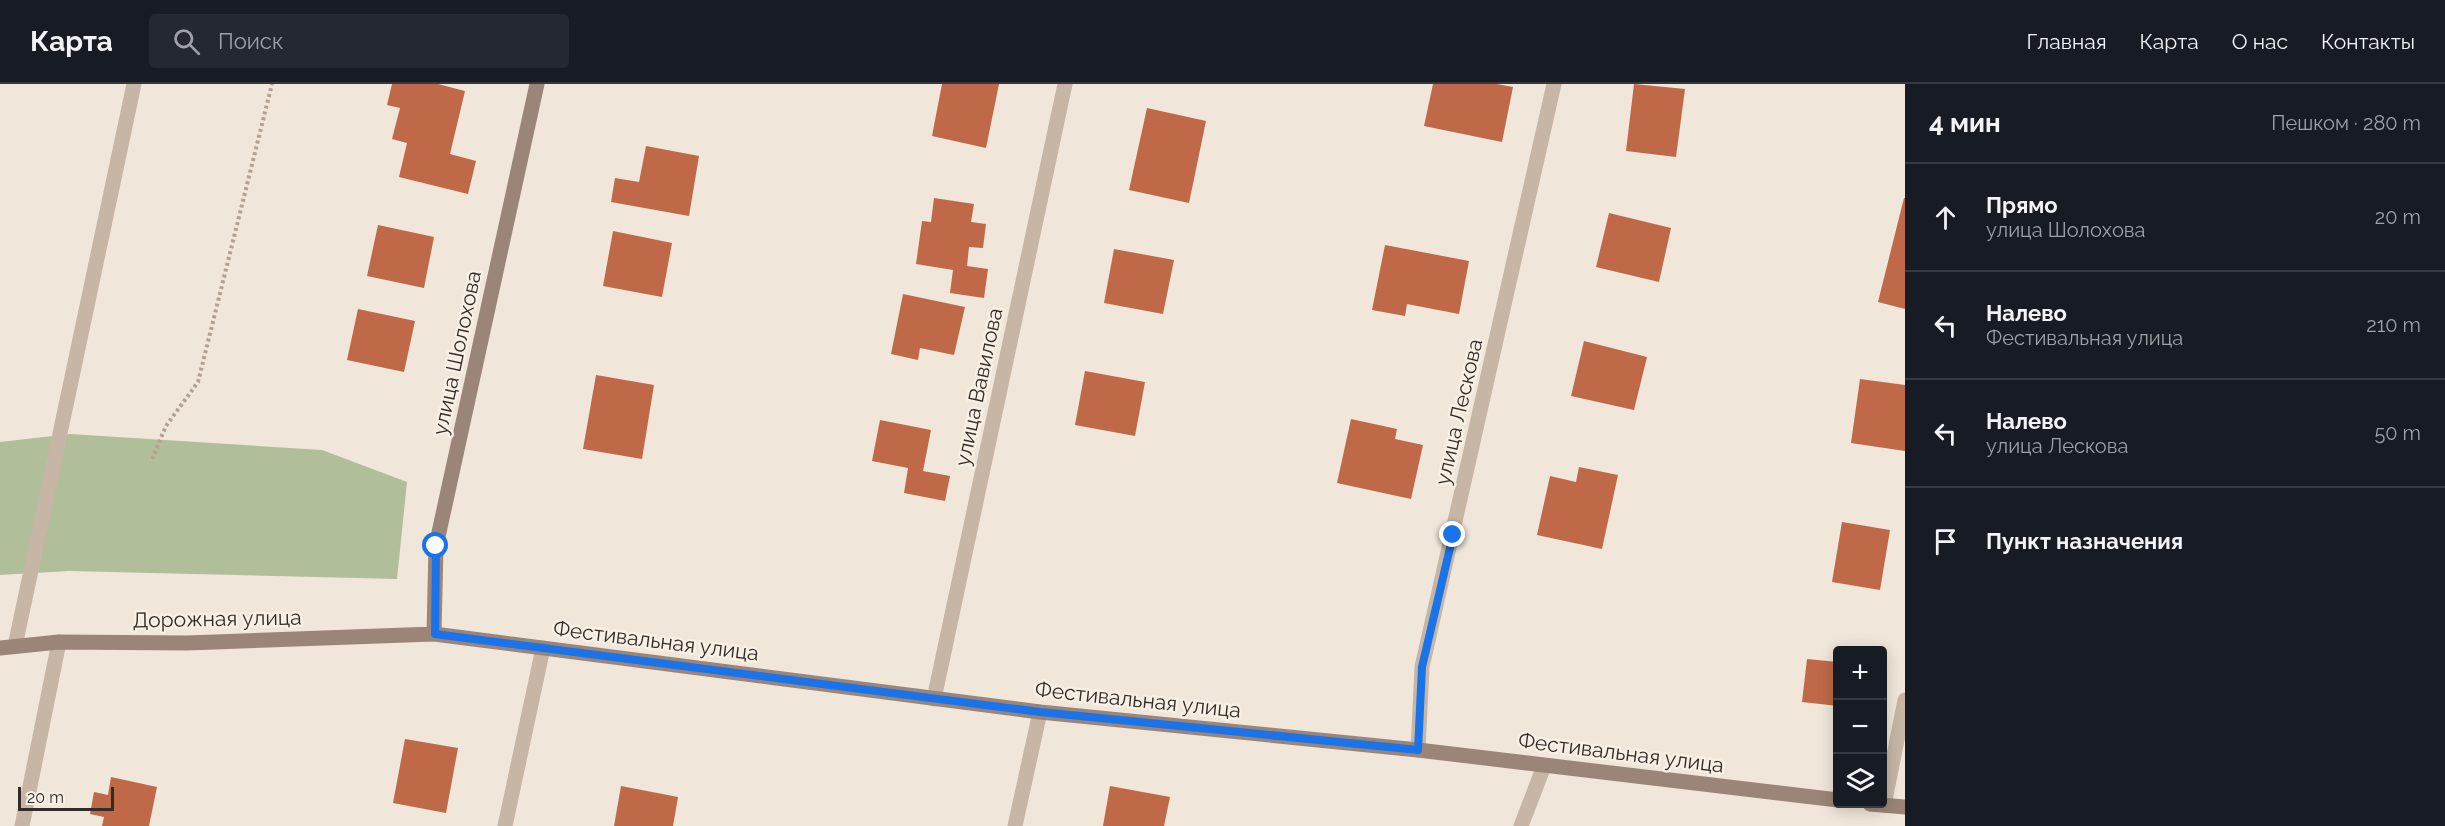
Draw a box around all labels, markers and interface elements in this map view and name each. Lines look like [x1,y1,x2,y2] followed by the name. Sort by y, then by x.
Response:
[149,14,569,68] search box
[30,25,113,58] text: Карта
[170,25,203,58] icon: search
[218,28,283,54] text: Поиск
[2027,29,2107,54] text: Главная
[2140,29,2199,54] text: Карта
[2232,29,2288,54] text: О нас
[2321,29,2415,54] text: Контакты
[1929,108,2001,138] text: 4 мин
[2271,111,2421,135] text: Пешком · 280 m
[1986,192,2058,218] text: Прямо
[1929,201,1962,234] icon: ahead
[2375,205,2421,229] text: 20 m
[1986,218,2145,242] text: улица Шолохова
[427,268,486,437] street label: улица Шолохова
[1986,300,2067,326] text: Налево
[950,306,1007,468] street label: улица Вавилова
[1929,309,1962,342] icon: left
[2366,313,2421,337] text: 210 m
[1986,326,2183,350] text: Фестивальная улица
[1430,336,1487,487] street label: улица Лескова
[1986,408,2067,434] text: Налево
[1929,417,1962,450] icon: left
[2374,421,2421,445] text: 50 m
[1986,434,2128,458] text: улица Лескова
[1439,521,1465,547] route end
[1929,525,1962,558] icon: arrive
[1986,528,2183,554] text: Пункт назначения
[422,532,448,558] route start
[132,605,302,632] street label: Дорожная улица
[552,615,760,666] street label: Фестивальная улица
[1833,646,1887,808] map controls
[1833,646,1887,700] button: +
[1034,676,1242,723] street label: Фестивальная улица
[1833,700,1887,754] button: −
[1517,727,1725,778] street label: Фестивальная улица
[1833,754,1887,808] button: layers
[18,784,114,812] scale bar
[27,788,64,807] text: 20 m

